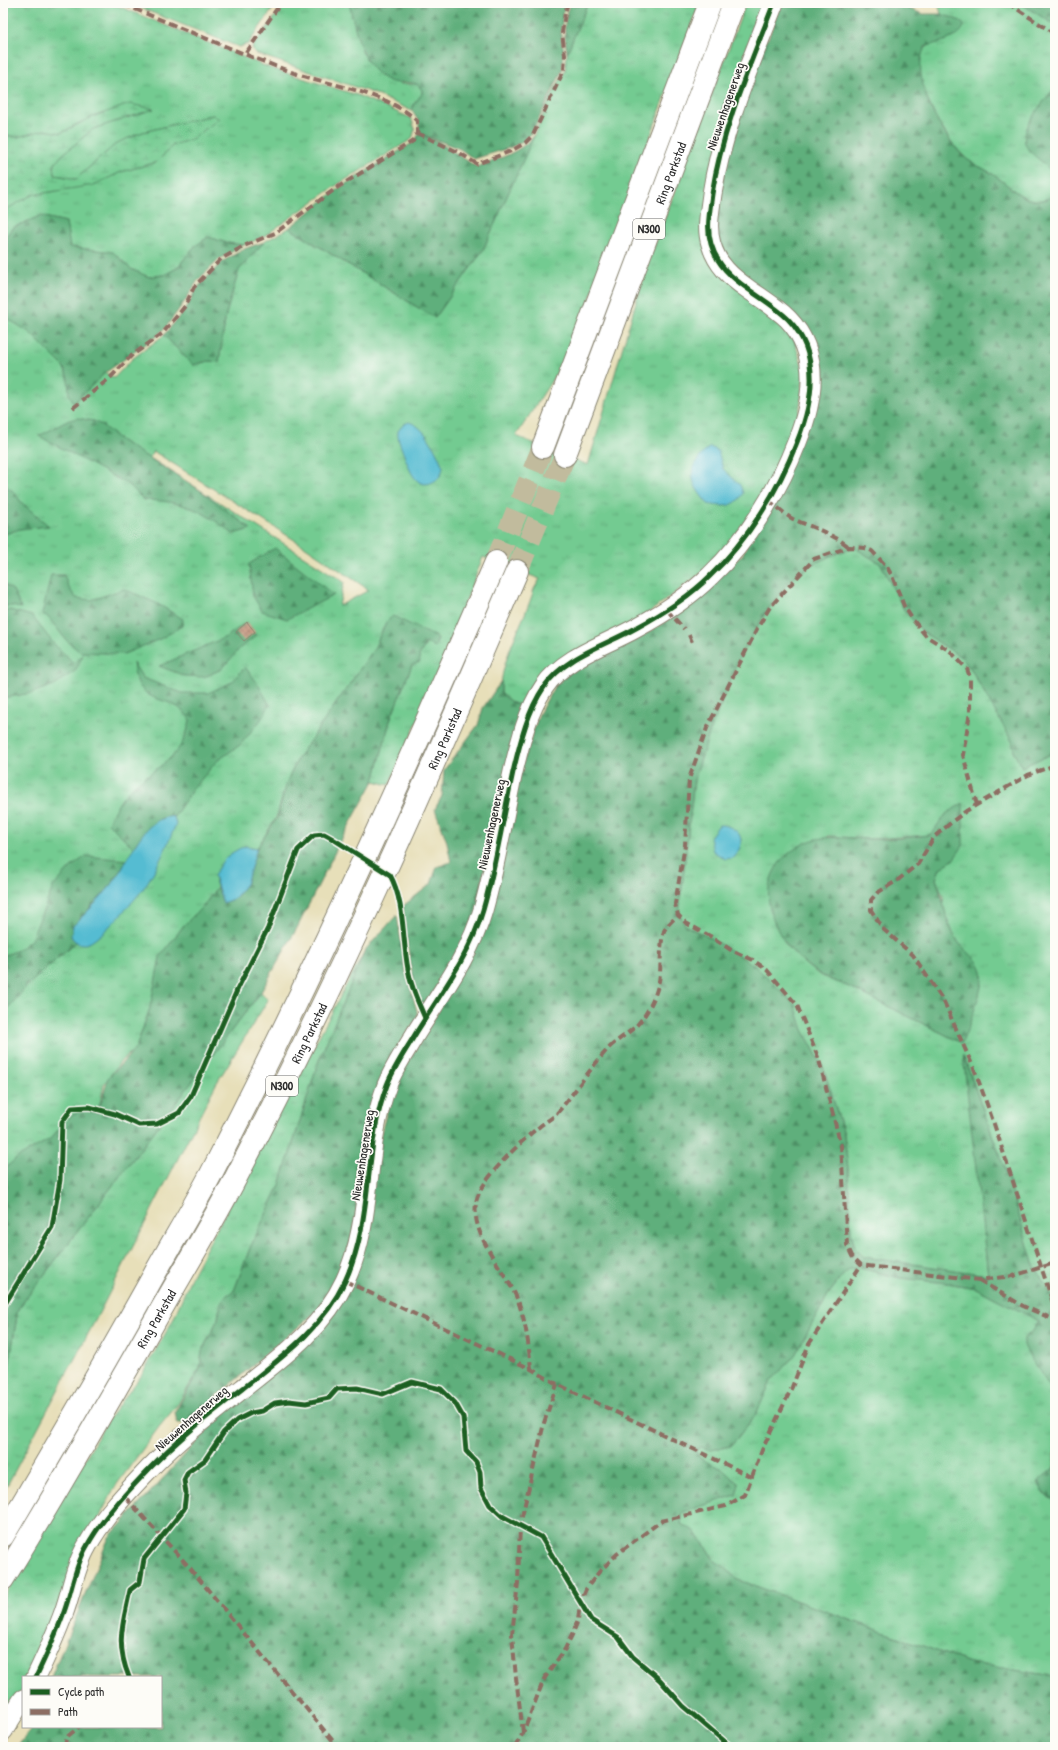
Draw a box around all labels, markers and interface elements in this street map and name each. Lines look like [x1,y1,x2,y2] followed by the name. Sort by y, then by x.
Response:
[702,59,749,152] street label: Nieuwenhagenerweg
[651,139,690,207] street label: Ring Parkstad
[633,219,665,239] road number: N300
[423,705,466,772] street label: Ring Parkstad
[473,777,509,871] street label: Nieuwenhagenerweg
[287,1000,331,1066] street label: Ring Parkstad
[266,1076,298,1096] road number: N300
[346,1108,378,1202] street label: Nieuwenhagenerweg
[132,1286,180,1351] street label: Ring Parkstad
[150,1381,232,1455] street label: Nieuwenhagenerweg
[22,1676,162,1728] legend
[58,1683,104,1700] text: Cycle path
[58,1703,78,1720] text: Path

